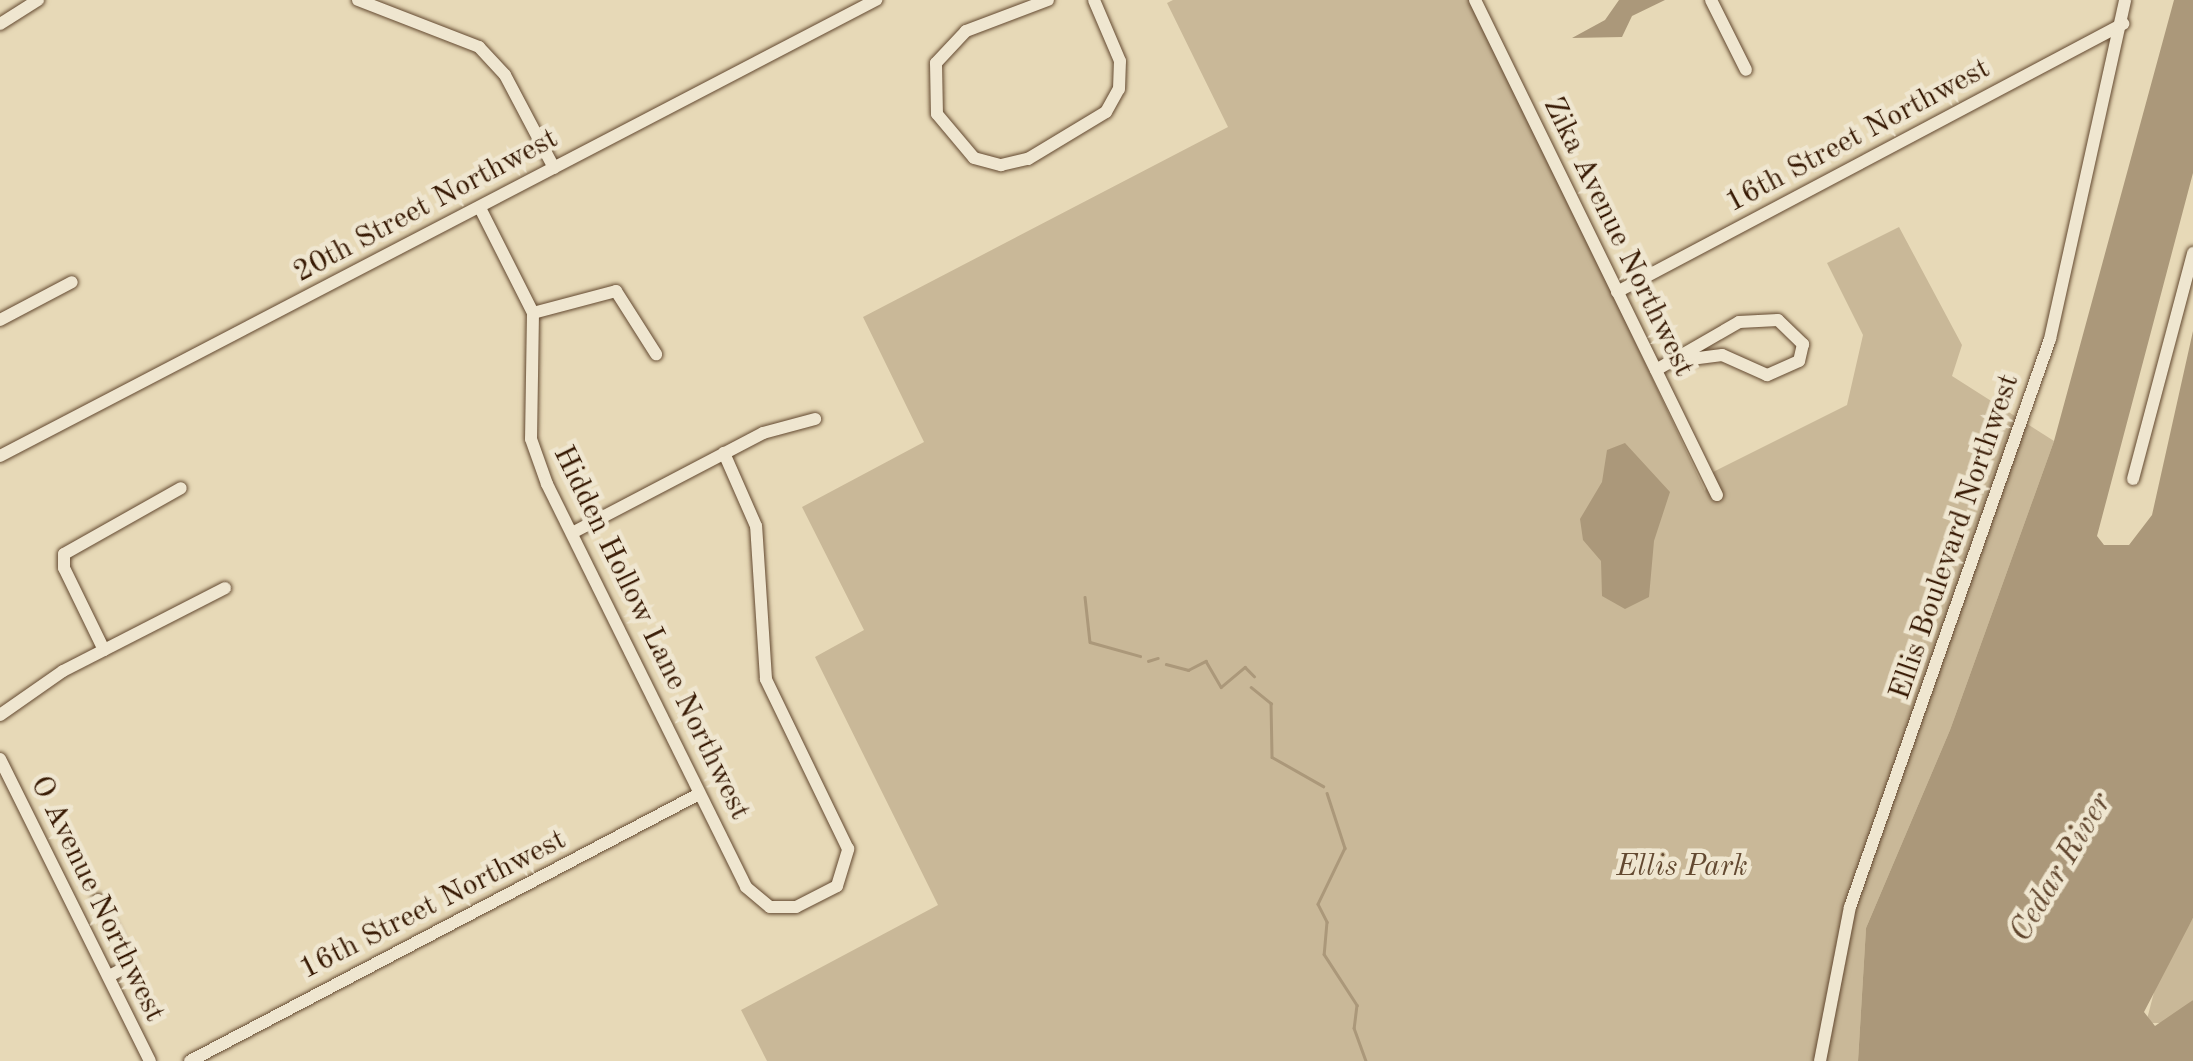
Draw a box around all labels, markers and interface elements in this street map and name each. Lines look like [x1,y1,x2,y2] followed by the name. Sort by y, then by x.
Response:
[1720,51,1996,221] street label: 16th Street Northwest
[1535,91,1701,383] street label: Zika Avenue Northwest
[288,121,564,291] street label: 20th Street Northwest
[1882,369,2028,705] street label: Ellis Boulevard Northwest
[545,440,757,826] street label: Hidden Hollow Lane Northwest
[22,770,172,1028] street label: O Avenue Northwest
[2003,786,2121,950] water label: Cedar River
[294,822,572,988] street label: 16th Street Northwest
[1616,849,1748,885] park label: Ellis Park

